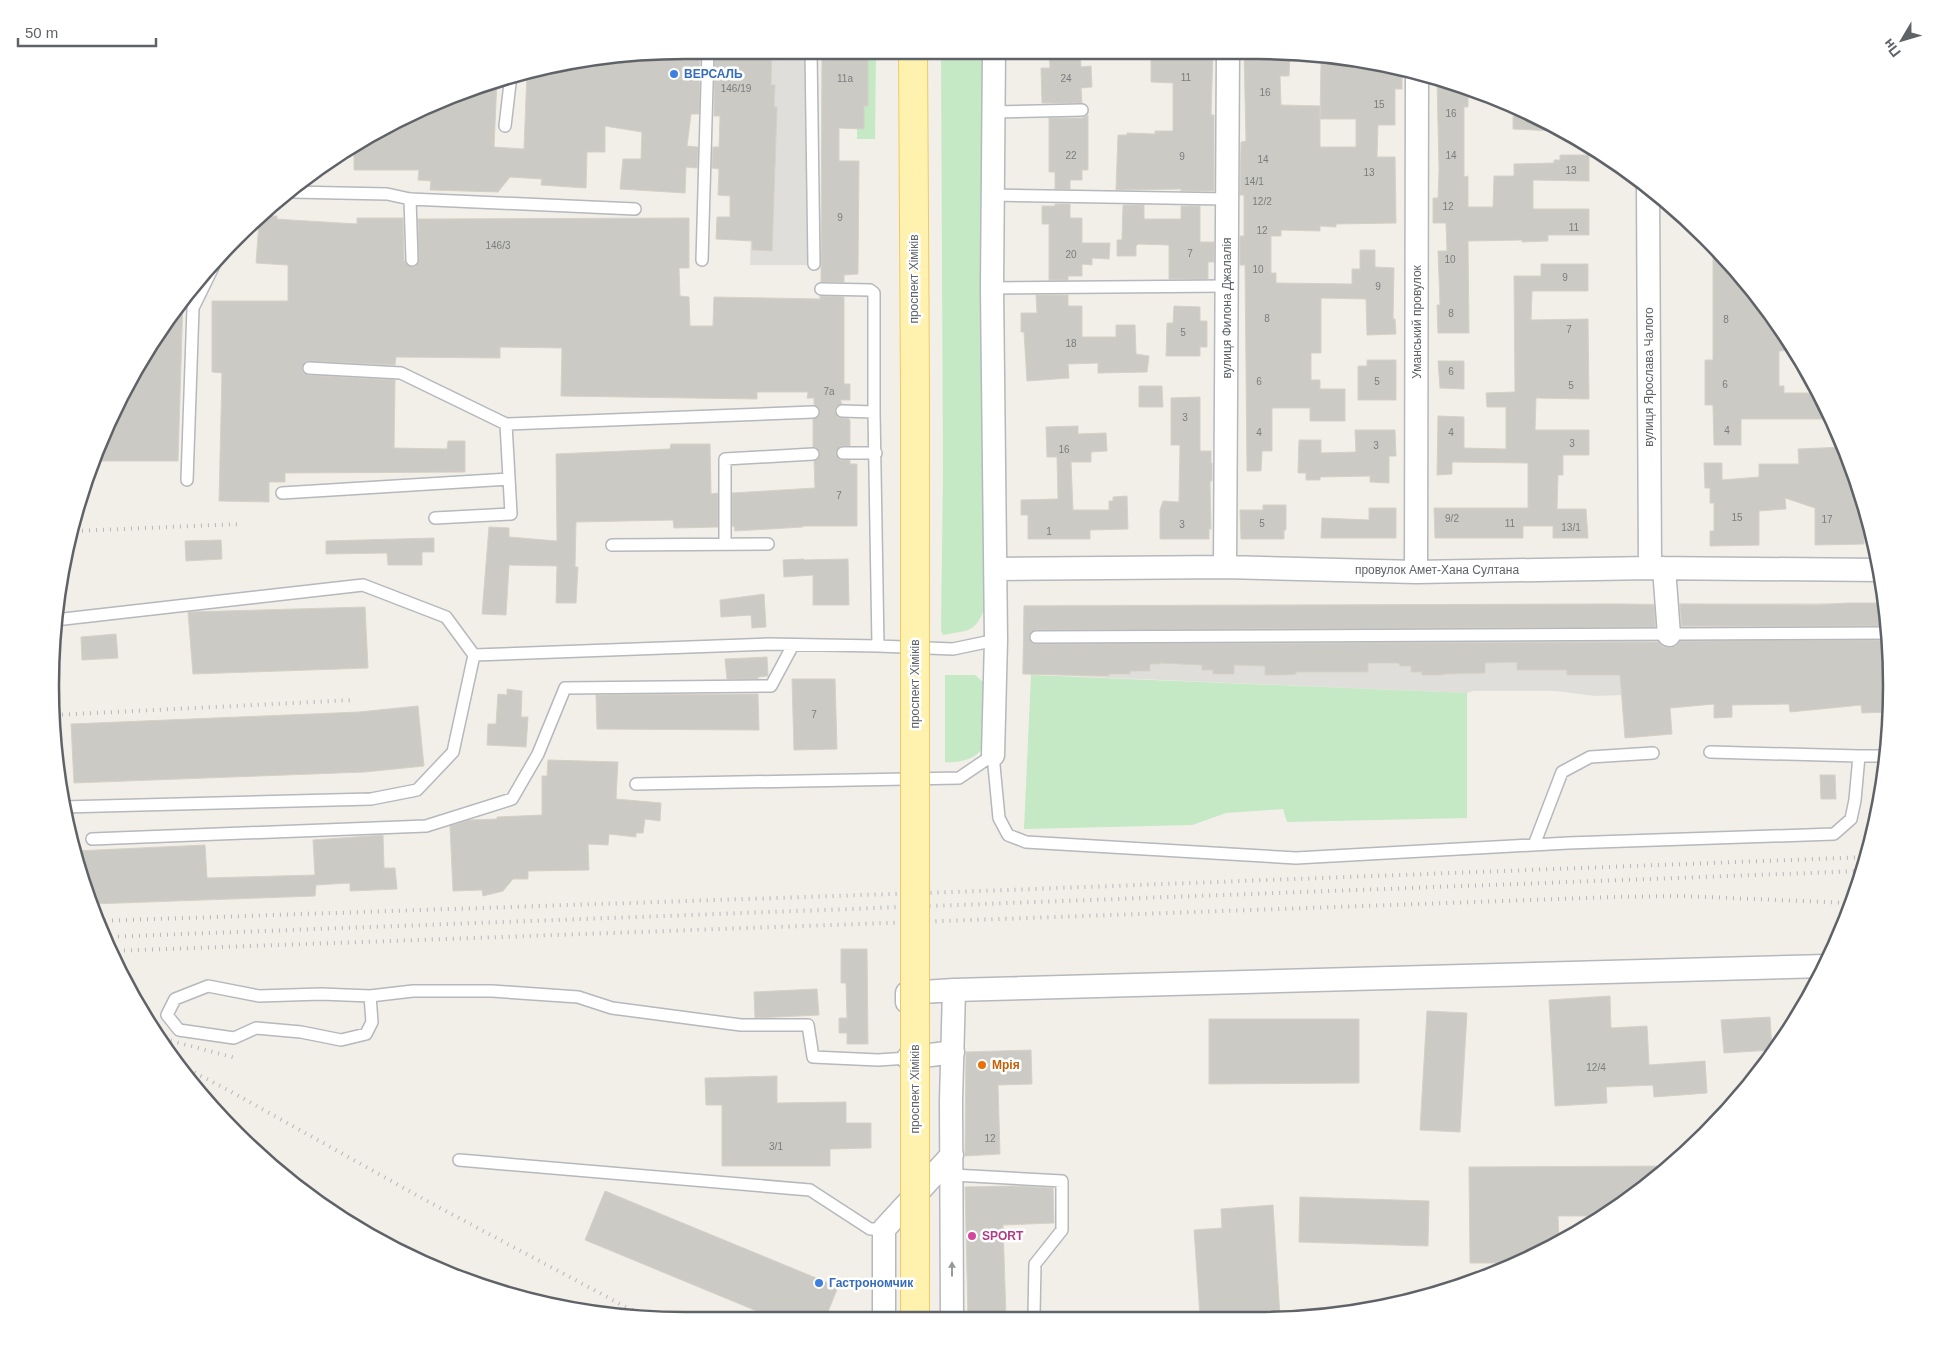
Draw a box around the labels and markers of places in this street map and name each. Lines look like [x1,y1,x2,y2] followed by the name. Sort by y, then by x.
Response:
[684,67,743,81] place label: ВЕРСАЛЬ
[668,68,680,80] marker: ВЕРСАЛЬ
[992,1058,1020,1072] place label: Мрія
[976,1059,988,1071] marker: Мрія
[982,1229,1024,1243] place label: SPORT
[966,1230,978,1242] marker: SPORT
[829,1276,914,1290] place label: Гастрономчик
[813,1277,825,1289] marker: Гастрономчик

